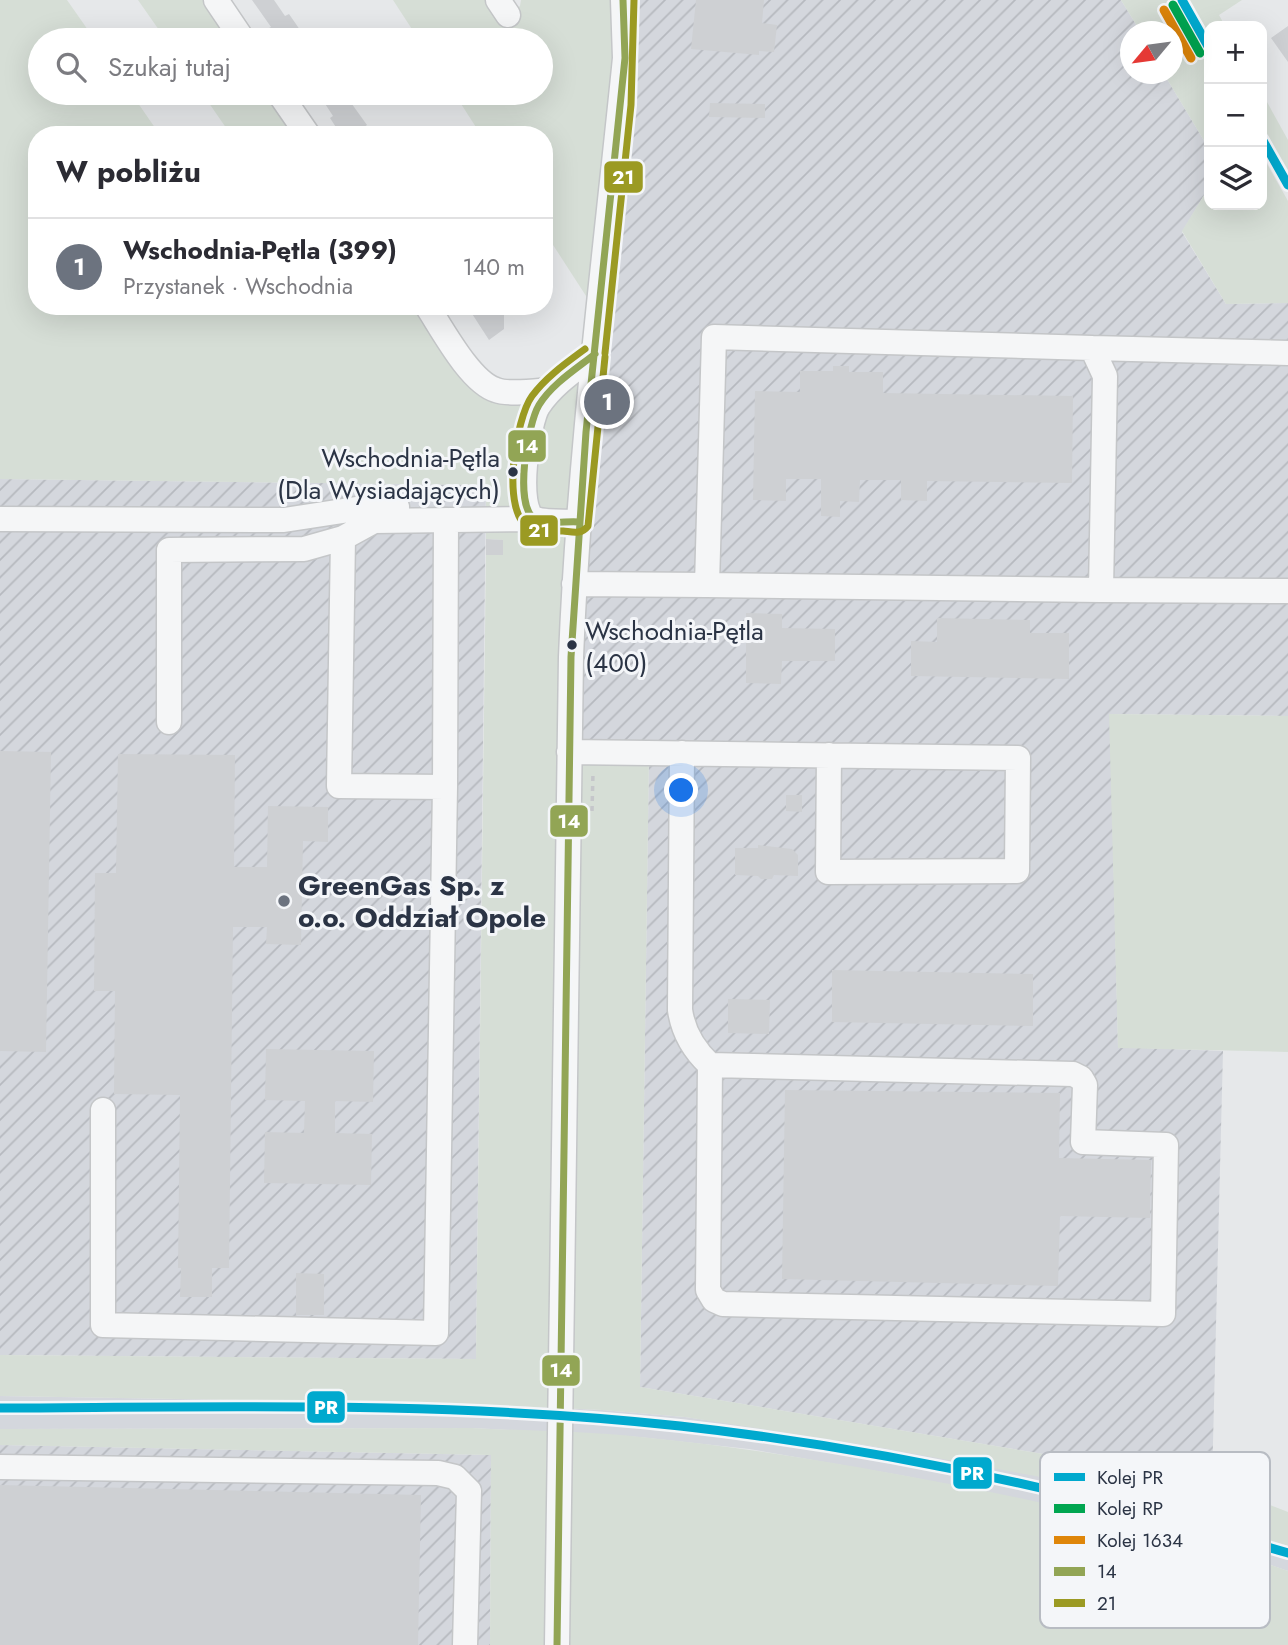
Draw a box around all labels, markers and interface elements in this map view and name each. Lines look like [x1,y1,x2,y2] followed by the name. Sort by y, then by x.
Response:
[1120,21,1183,84] north arrow
[1204,21,1267,210] map controls
[1204,21,1267,84] button: +
[28,28,553,105] search box
[52,48,90,86] icon: search
[108,48,231,86] text: Szukaj tutaj
[1204,84,1267,147] button: −
[1204,147,1267,210] button: layers
[56,150,201,193] text: W pobliżu
[603,160,644,194] line badge: 21
[612,164,634,191] text: 21
[123,231,397,269] text: Wschodnia-Pętla (399)
[73,250,85,284] text: 1
[463,250,525,284] text: 140 m
[123,269,353,303] text: Przystanek · Wschodnia
[584,376,630,428] pin: 1
[507,429,547,463] line badge: 14
[516,433,538,460] text: 14
[277,439,500,509] place label: Wschodnia-Pętla (Dla Wysiadających)
[506,465,520,479] marker: Wschodnia-Pętla (Dla Wysiadających)
[519,514,559,547] line badge: 21
[528,517,550,544] text: 21
[585,612,764,682] place label: Wschodnia-Pętla (400)
[565,638,579,652] marker: Wschodnia-Pętla (400)
[664,773,698,807] your location
[549,804,589,838] line badge: 14
[558,808,580,835] text: 14
[298,865,546,938] place label: GreenGas Sp. z o.o. Oddział Opole
[276,893,292,909] marker: GreenGas Sp. z o.o. Oddział Opole
[541,1354,581,1387] line badge: 14
[550,1357,572,1384] text: 14
[306,1390,346,1424] line badge: PR
[314,1394,339,1421] text: PR
[1040,1452,1270,1628] legend
[952,1456,993,1490] line badge: PR
[960,1460,985,1487] text: PR
[1097,1464,1164,1491] text: Kolej PR
[1097,1495,1163,1522] text: Kolej RP
[1097,1527,1183,1554] text: Kolej 1634
[1097,1558,1117,1585] text: 14
[1097,1590,1116,1617] text: 21

